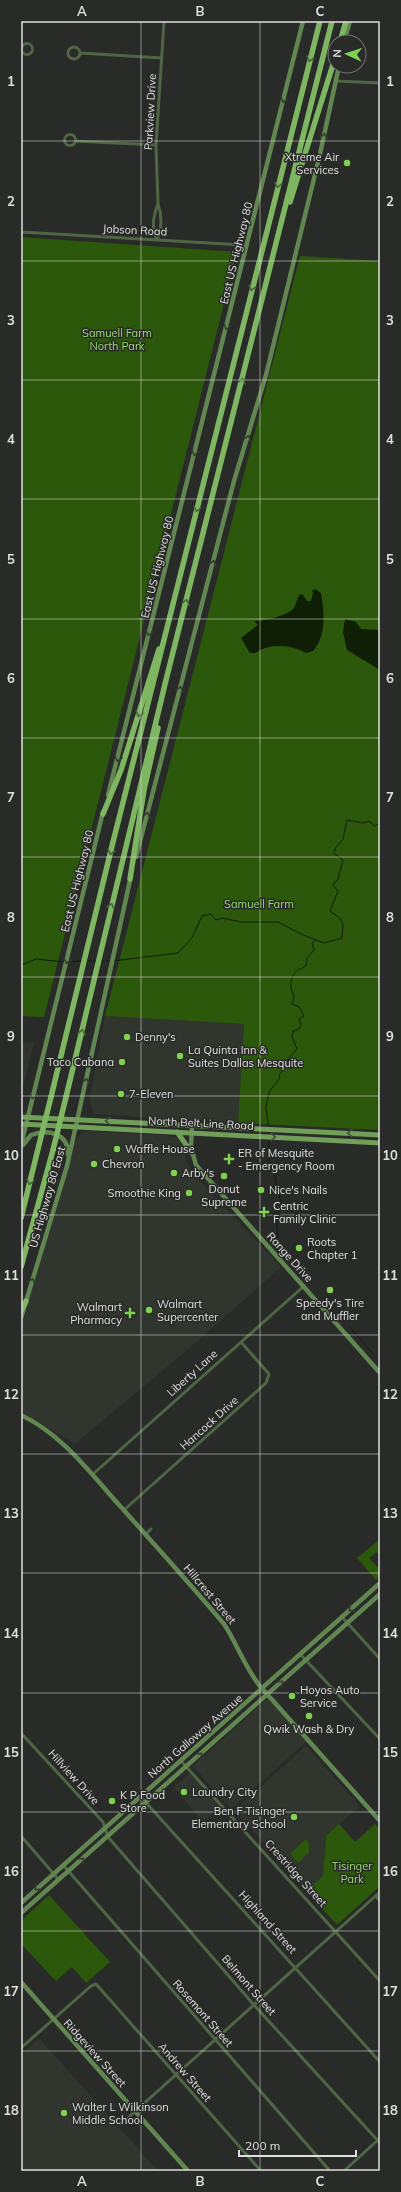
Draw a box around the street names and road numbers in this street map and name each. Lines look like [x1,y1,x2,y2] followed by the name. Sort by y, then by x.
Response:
[141,74,159,150] street label: Parkview Drive
[217,200,256,306] street label: East US Highway 80
[102,221,168,239] street label: Jobson Road
[138,514,177,620] street label: East US Highway 80
[58,828,97,934] street label: East US Highway 80
[148,1113,254,1133] street label: North Belt Line Road
[26,1145,68,1249] street label: US Highway 80 East
[264,1229,316,1285] street label: Range Drive
[164,1347,220,1399] street label: Liberty Lane
[177,1393,241,1453] street label: Hancock Drive
[181,1561,239,1627] street label: Hillcrest Street
[145,1691,245,1781] street label: North Galloway Avenue
[45,1746,103,1808] street label: Hillview Drive
[262,1836,330,1910] street label: Crestridge Street
[236,1888,300,1956] street label: Highland Street
[219,1952,279,2018] street label: Belmont Street
[170,1976,236,2050] street label: Rosemont Street
[61,2016,129,2090] street label: Ridgeview Street
[155,2040,215,2105] street label: Andrew Street

